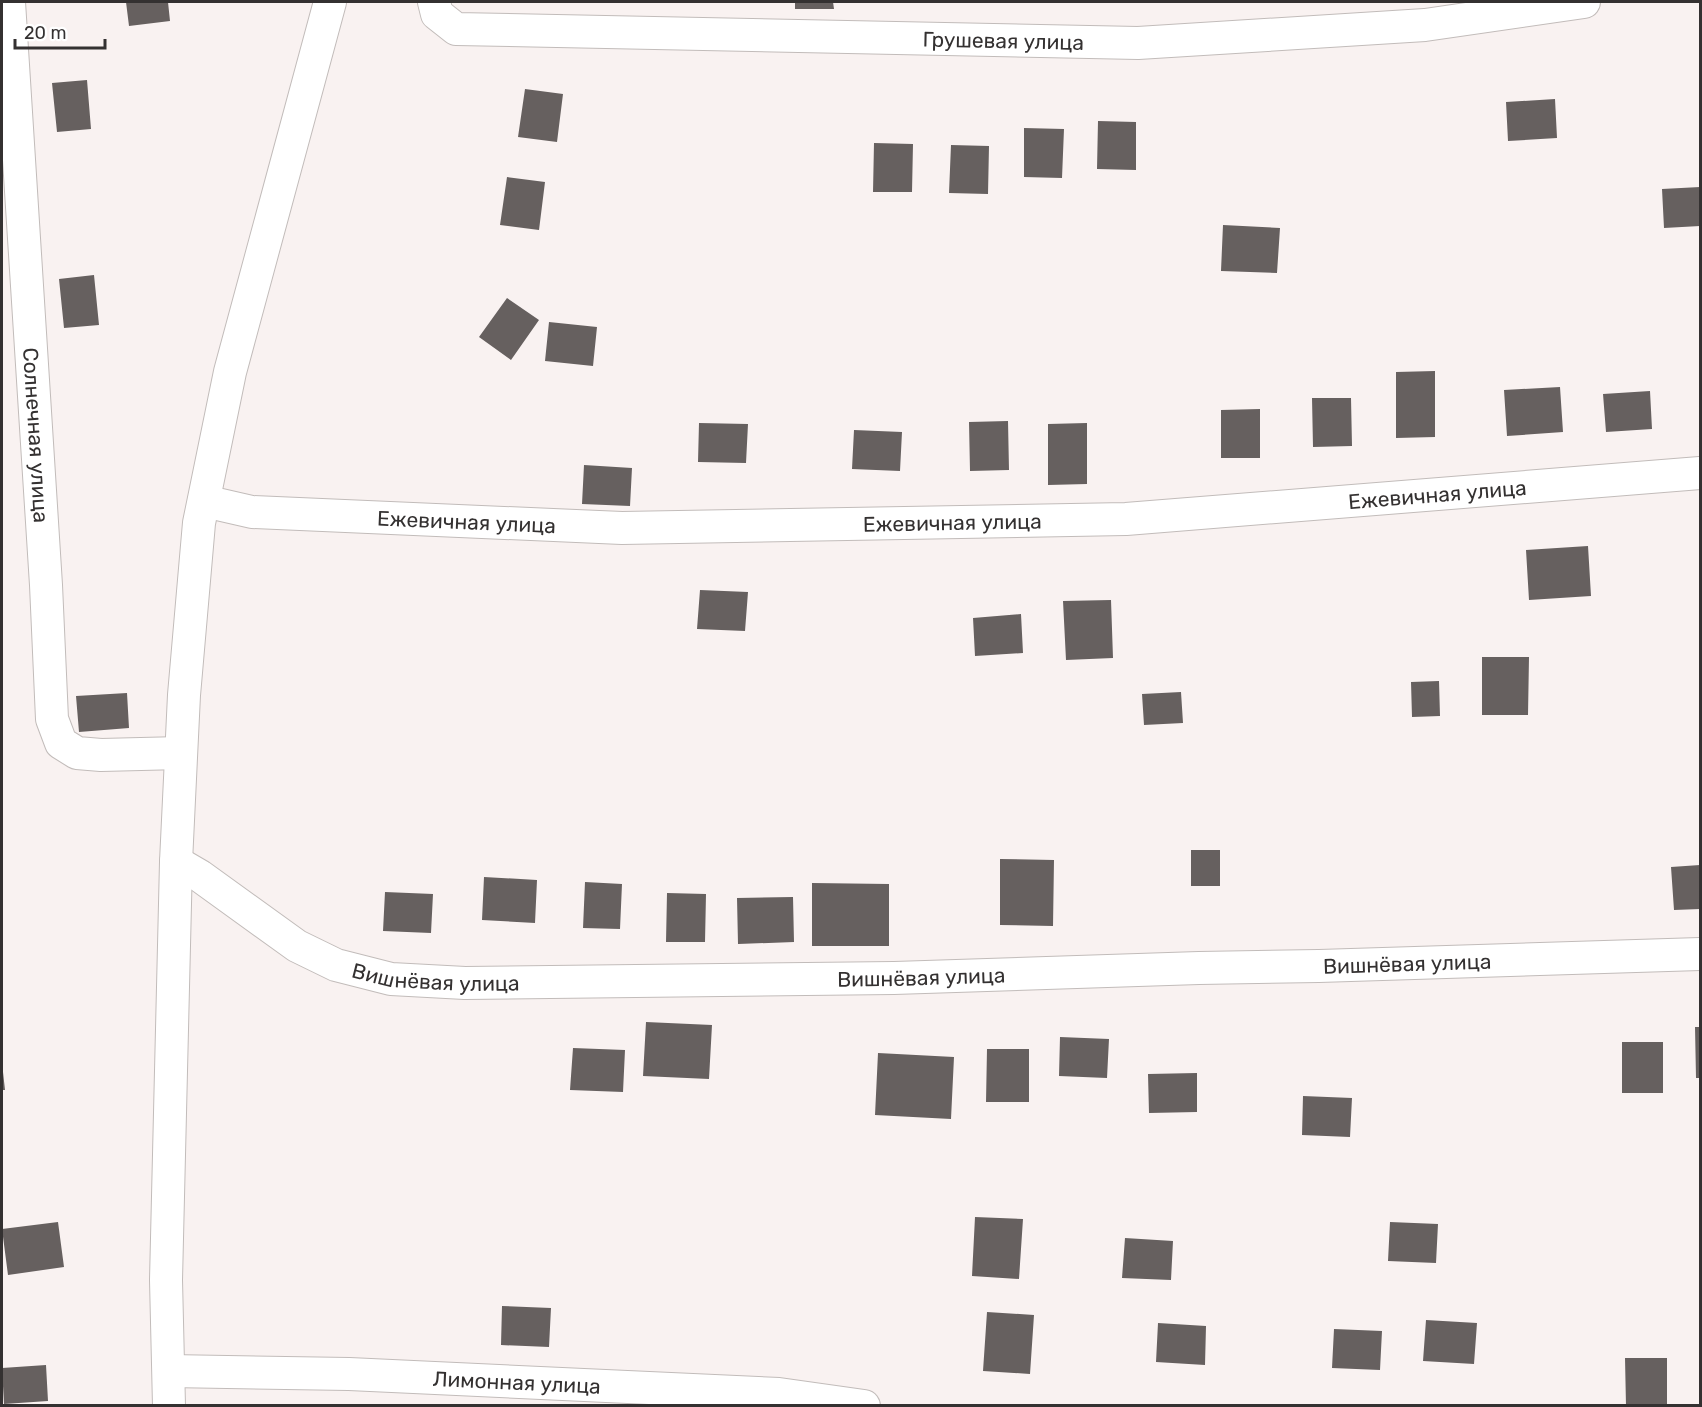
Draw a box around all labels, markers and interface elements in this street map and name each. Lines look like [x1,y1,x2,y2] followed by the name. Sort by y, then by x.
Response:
[15,12,105,50] scale bar
[24,22,66,44] text: 20 m
[922,26,1084,54] street label: Грушевая улица
[18,347,55,524] street label: Солнечная улица
[1347,474,1527,514] street label: Ежевичная улица
[377,505,556,538] street label: Ежевичная улица
[863,508,1042,536] street label: Ежевичная улица
[1323,948,1492,978] street label: Вишнёвая улица
[349,957,520,996] street label: Вишнёвая улица
[837,962,1006,991] street label: Вишнёвая улица
[432,1365,601,1398] street label: Лимонная улица

